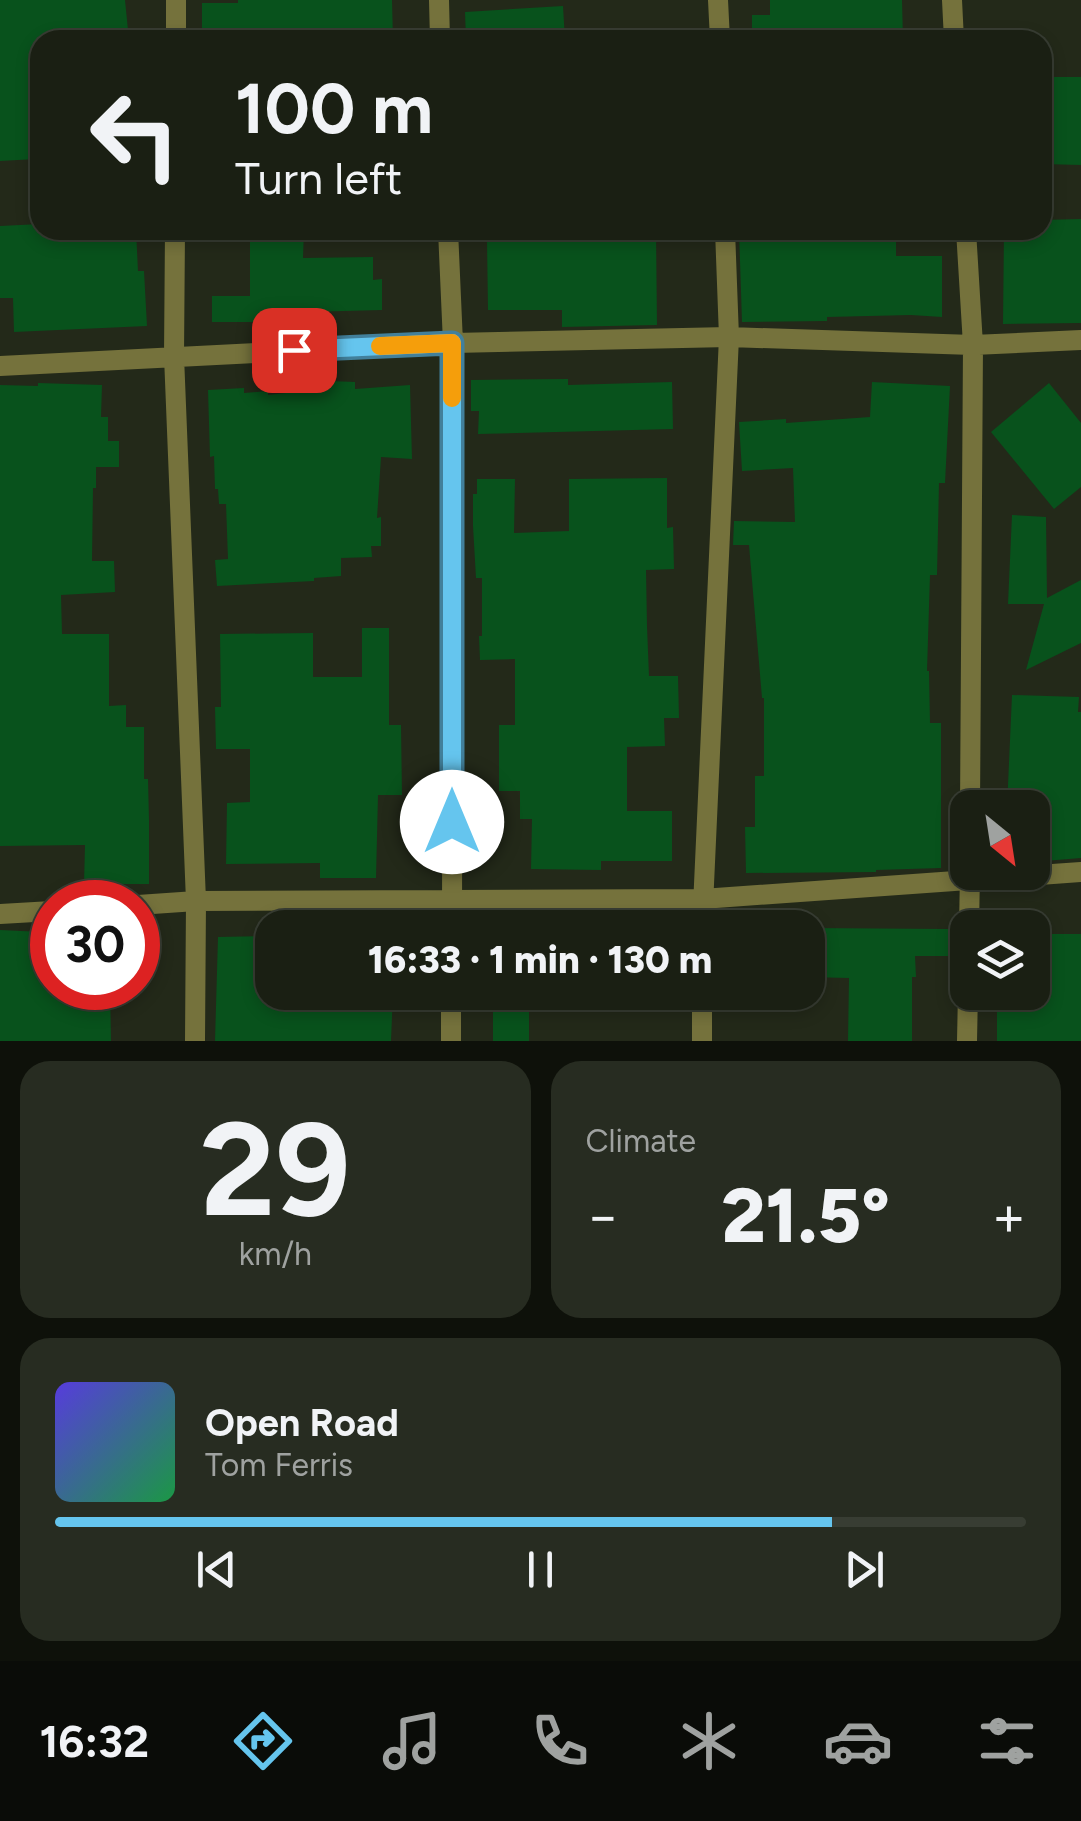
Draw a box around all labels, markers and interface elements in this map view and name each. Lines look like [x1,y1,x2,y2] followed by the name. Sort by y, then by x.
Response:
[235,66,433,151] text: 100 m
[70,70,200,200] icon: left
[235,151,402,205] text: Turn left
[252,308,337,393] pin
[267,323,322,378] icon: arrive
[400,770,504,874] position arrow
[950,790,1050,890] north arrow
[950,790,1050,1010] map controls
[30,880,160,1010] speed limit sign: 30
[950,910,1050,1010] button: layers
[368,937,712,983] text: 16:33 · 1 min · 130 m
[200,1092,351,1248] text: 29
[586,1122,696,1160] text: Climate
[721,1171,890,1261] text: 21.5°
[586,1183,620,1249] text: −
[992,1183,1026,1249] text: +
[239,1235,312,1273] text: km/h
[205,1400,399,1446] text: Open Road
[205,1446,353,1484] text: Tom Ferris
[189,1542,244,1597] icon: previous
[513,1542,568,1597] icon: pause
[837,1542,892,1597] icon: next
[228,1706,298,1776] icon: directions
[377,1706,447,1776] icon: music
[525,1706,595,1776] icon: phone
[674,1706,744,1776] icon: climate
[823,1706,893,1776] icon: car
[972,1706,1042,1776] icon: filters
[39,1714,149,1768] text: 16:32

